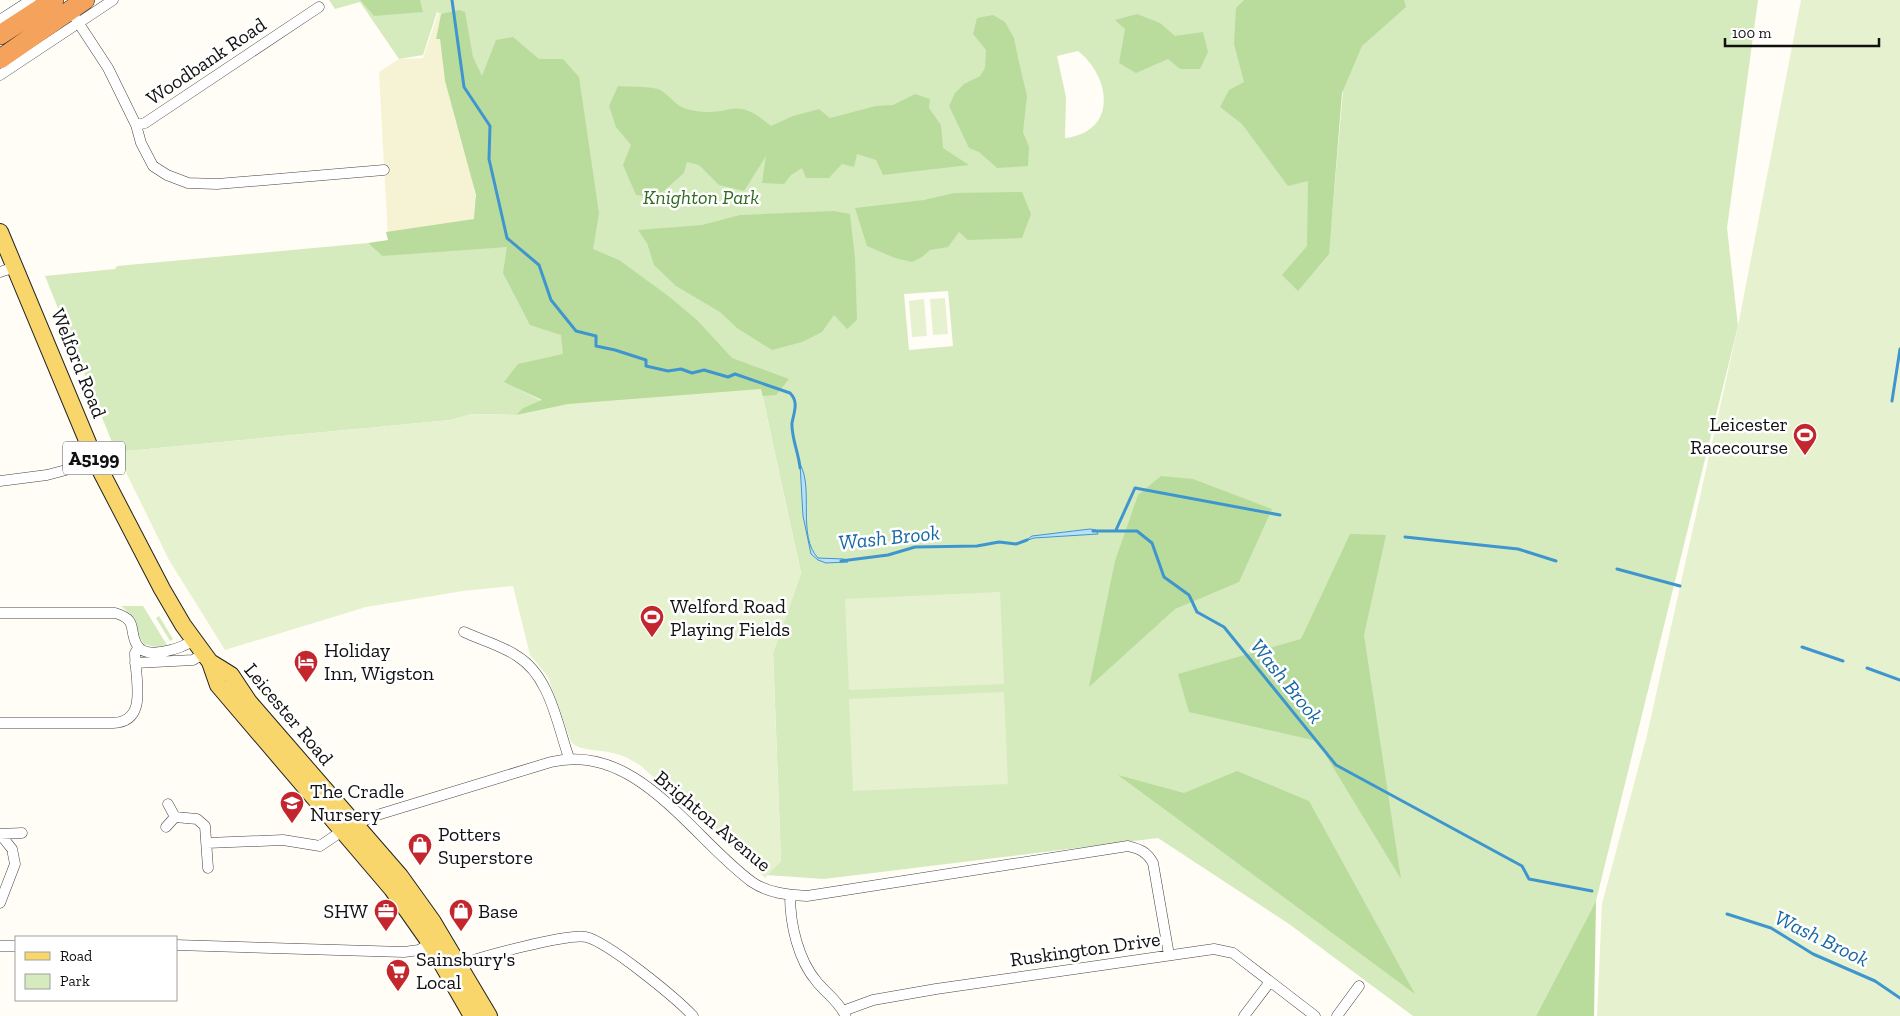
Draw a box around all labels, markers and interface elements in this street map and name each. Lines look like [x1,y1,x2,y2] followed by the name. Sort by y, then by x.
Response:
[142,12,270,110] street label: Woodbank Road
[1725,15,1879,47] scale bar
[1732,24,1771,42] text: 100 m
[643,185,759,209] park label: Knighton Park
[46,305,112,421] street label: Welford Road
[1690,412,1788,459] place label: Leicester Racecourse
[1792,422,1818,456] sports icon: Leicester Racecourse
[63,442,125,474] road number: A5199
[837,519,941,555] water label: Wash Brook
[670,594,790,641] place label: Welford Road Playing Fields
[639,604,665,638] sports icon: Welford Road Playing Fields
[1245,634,1329,728] water label: Wash Brook
[324,638,435,685] place label: Holiday Inn, Wigston
[293,649,319,683] hotel icon: Holiday Inn, Wigston
[239,658,339,770] street label: Leicester Road
[650,765,776,877] street label: Brighton Avenue
[310,779,404,826] place label: The Cradle Nursery
[279,790,305,824] school or university icon: The Cradle Nursery
[438,822,533,869] place label: Potters Superstore
[407,832,433,866] shop icon: Potters Superstore
[373,898,399,932] office icon: SHW
[448,898,474,932] shop icon: Base
[324,899,368,923] place label: SHW
[478,899,518,923] place label: Base
[1771,905,1873,971] water label: Wash Brook
[1008,927,1162,971] street label: Ruskington Drive
[15,936,178,1001] legend
[60,947,93,965] text: Road
[416,947,515,994] place label: Sainsbury's Local
[385,958,411,992] supermarket icon: Sainsbury's Local
[60,972,90,990] text: Park

